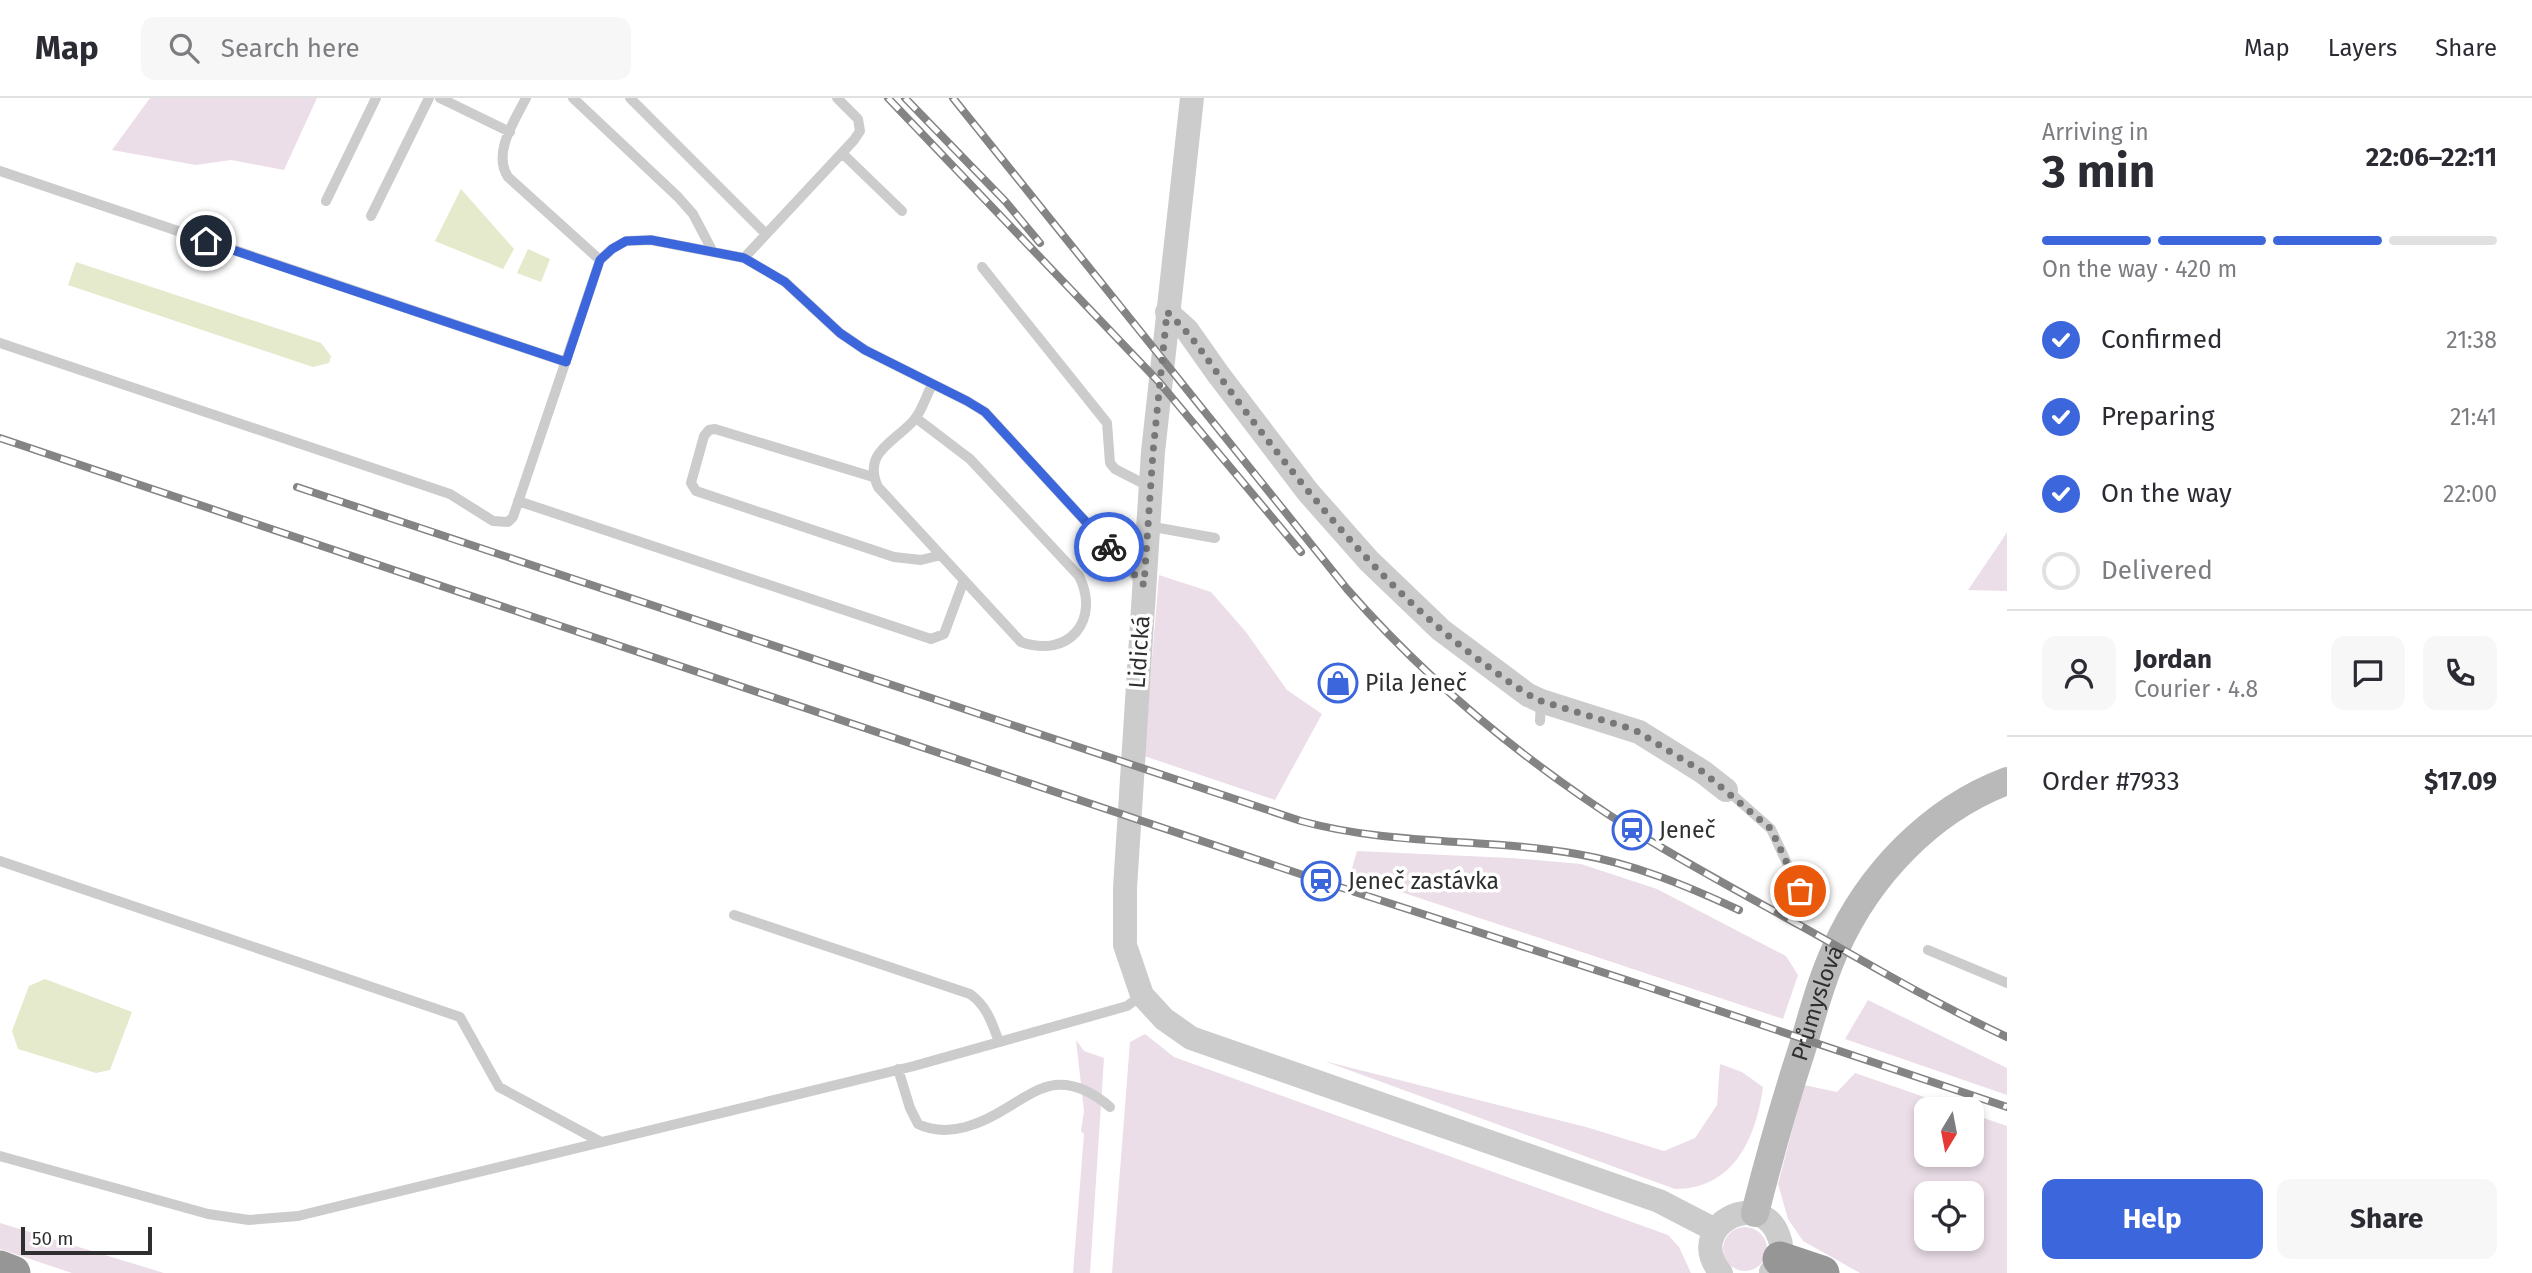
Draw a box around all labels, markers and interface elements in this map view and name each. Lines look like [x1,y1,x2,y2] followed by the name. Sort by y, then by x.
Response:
[141,17,631,80] search box
[35,28,99,68] text: Map
[165,29,203,67] icon: search
[221,33,360,64] text: Search here
[2244,34,2290,62] text: Map
[2328,34,2397,62] text: Layers
[2435,34,2497,62] text: Share
[2042,118,2149,146] text: Arriving in
[2366,142,2497,173] text: 22:06–22:11
[2042,144,2155,199] text: 3 min
[176,211,236,271] pin
[187,222,225,260] icon: home
[2042,255,2237,283] text: On the way · 420 m
[2042,321,2080,359] icon: check
[2101,324,2222,355] text: Confirmed
[2446,326,2497,354] text: 21:38
[2042,398,2080,436] icon: check
[2101,401,2214,432] text: Preparing
[2450,403,2497,431] text: 21:41
[2042,475,2080,513] icon: check
[2101,478,2232,509] text: On the way
[2443,480,2497,508] text: 22:00
[1074,512,1144,582] courier
[1090,528,1128,566] icon: bike
[2101,555,2213,586] text: Delivered
[1122,615,1156,689] street label: Lidická
[2042,636,2116,710] button: person
[2331,636,2405,710] button: chat
[2423,636,2497,710] button: phone
[2134,644,2212,675] text: Jordan
[1317,662,1359,704] shop icon: Pila Jeneč
[1365,669,1467,697] place label: Pila Jeneč
[2134,675,2258,703] text: Courier · 4.8
[2042,766,2180,797] text: Order #7933
[2424,766,2497,797] text: $17.09
[1611,809,1653,851] station icon: Jeneč
[1659,816,1716,844] place label: Jeneč
[1300,860,1342,902] station icon: Jeneč zastávka
[1770,861,1830,921] pin
[1348,867,1499,895] place label: Jeneč zastávka
[1781,872,1819,910] icon: bag
[1785,941,1849,1064] street label: Průmyslová
[1914,1097,1984,1167] north arrow
[1914,1097,1984,1251] map controls
[2042,1179,2263,1259] button: Help
[2277,1179,2497,1259] button: Share
[1914,1181,1984,1251] button: locate
[21,1224,152,1256] scale bar
[32,1227,73,1250] text: 50 m

